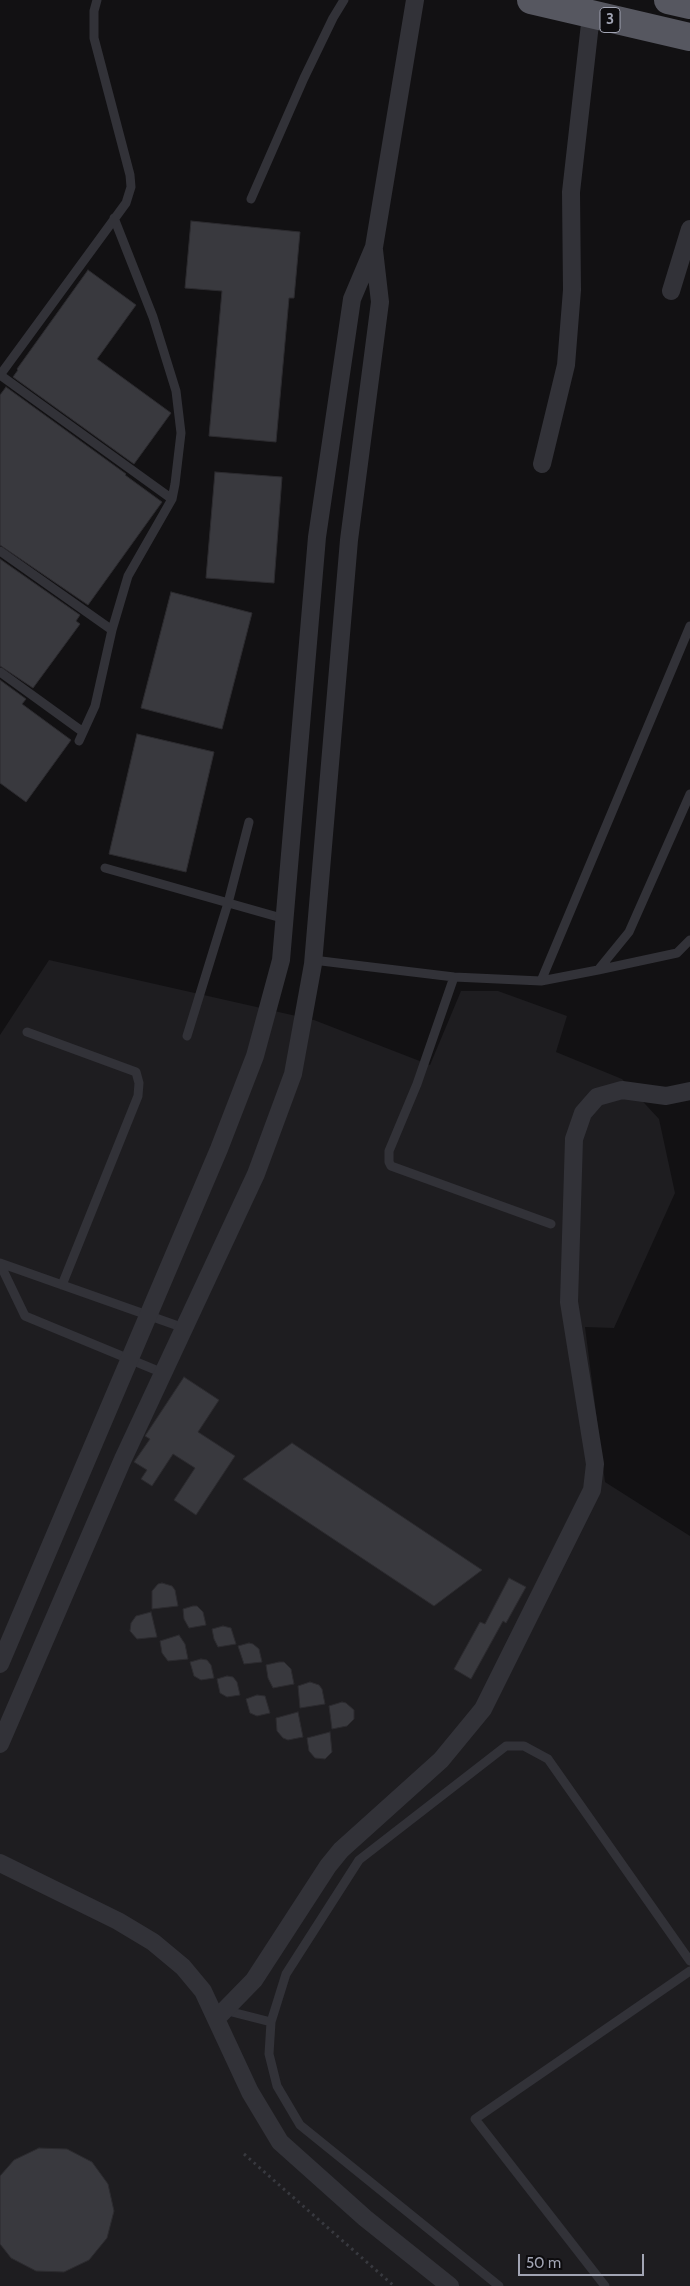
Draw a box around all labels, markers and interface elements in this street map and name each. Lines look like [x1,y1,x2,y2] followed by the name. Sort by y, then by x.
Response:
[600,8,620,32] road number: 3
[520,2244,646,2276] scale bar
[526,2254,561,2272] text: 50 m

